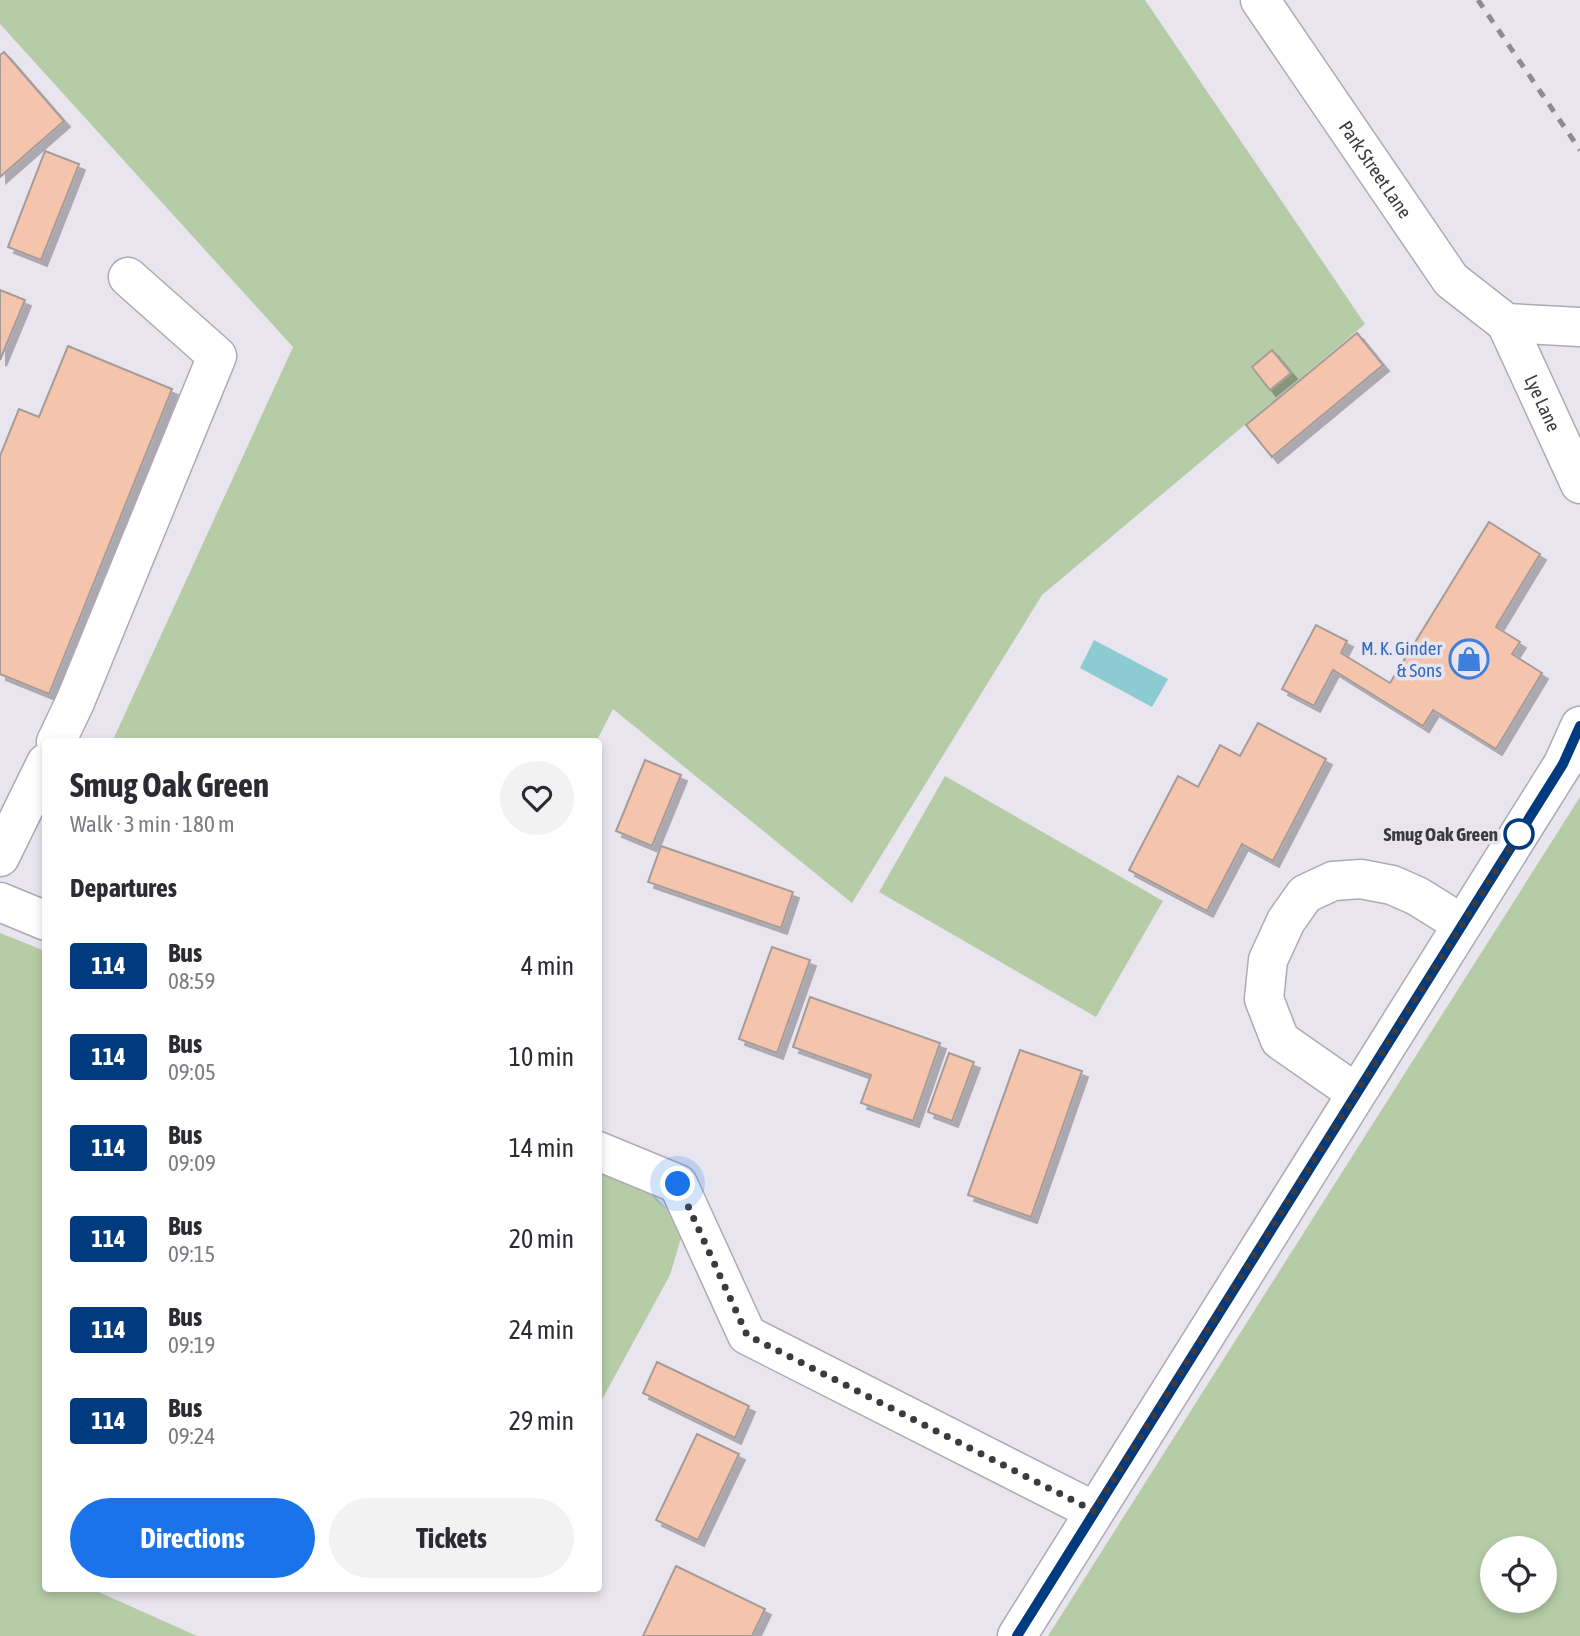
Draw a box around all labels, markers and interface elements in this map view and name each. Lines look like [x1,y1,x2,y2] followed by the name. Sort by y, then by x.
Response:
[1335,117,1416,222] street label: Park Street Lane
[1520,371,1565,435] street label: Lye Lane
[1361,637,1442,681] place label: M. K. Ginder & Sons
[1448,638,1490,680] shop icon: M. K. Ginder & Sons
[500,761,574,835] button: heart
[70,766,269,804] text: Smug Oak Green
[70,811,234,837] text: Walk · 3 min · 180 m
[1504,819,1534,849] marker: Smug Oak Green
[1383,823,1498,845] place label: Smug Oak Green
[70,873,177,903] text: Departures
[168,938,202,968] text: Bus
[521,951,574,981] text: 4 min
[92,952,125,979] text: 114
[168,968,215,994] text: 08:59
[168,1029,202,1059] text: Bus
[509,1042,574,1072] text: 10 min
[92,1043,125,1070] text: 114
[168,1059,216,1085] text: 09:05
[168,1120,202,1150] text: Bus
[509,1133,574,1163] text: 14 min
[92,1134,125,1161] text: 114
[168,1150,216,1176] text: 09:09
[660,1166,695,1201] your location
[168,1211,202,1241] text: Bus
[509,1224,574,1254] text: 20 min
[92,1225,125,1252] text: 114
[168,1241,215,1267] text: 09:15
[168,1302,202,1332] text: Bus
[509,1315,574,1345] text: 24 min
[92,1316,125,1343] text: 114
[168,1332,215,1358] text: 09:19
[168,1393,202,1423] text: Bus
[509,1406,574,1436] text: 29 min
[92,1407,125,1434] text: 114
[168,1423,215,1449] text: 09:24
[70,1498,315,1578] button: Directions
[329,1498,574,1578] button: Tickets
[1480,1536,1557,1613] map controls
[1480,1536,1557,1613] button: locate

